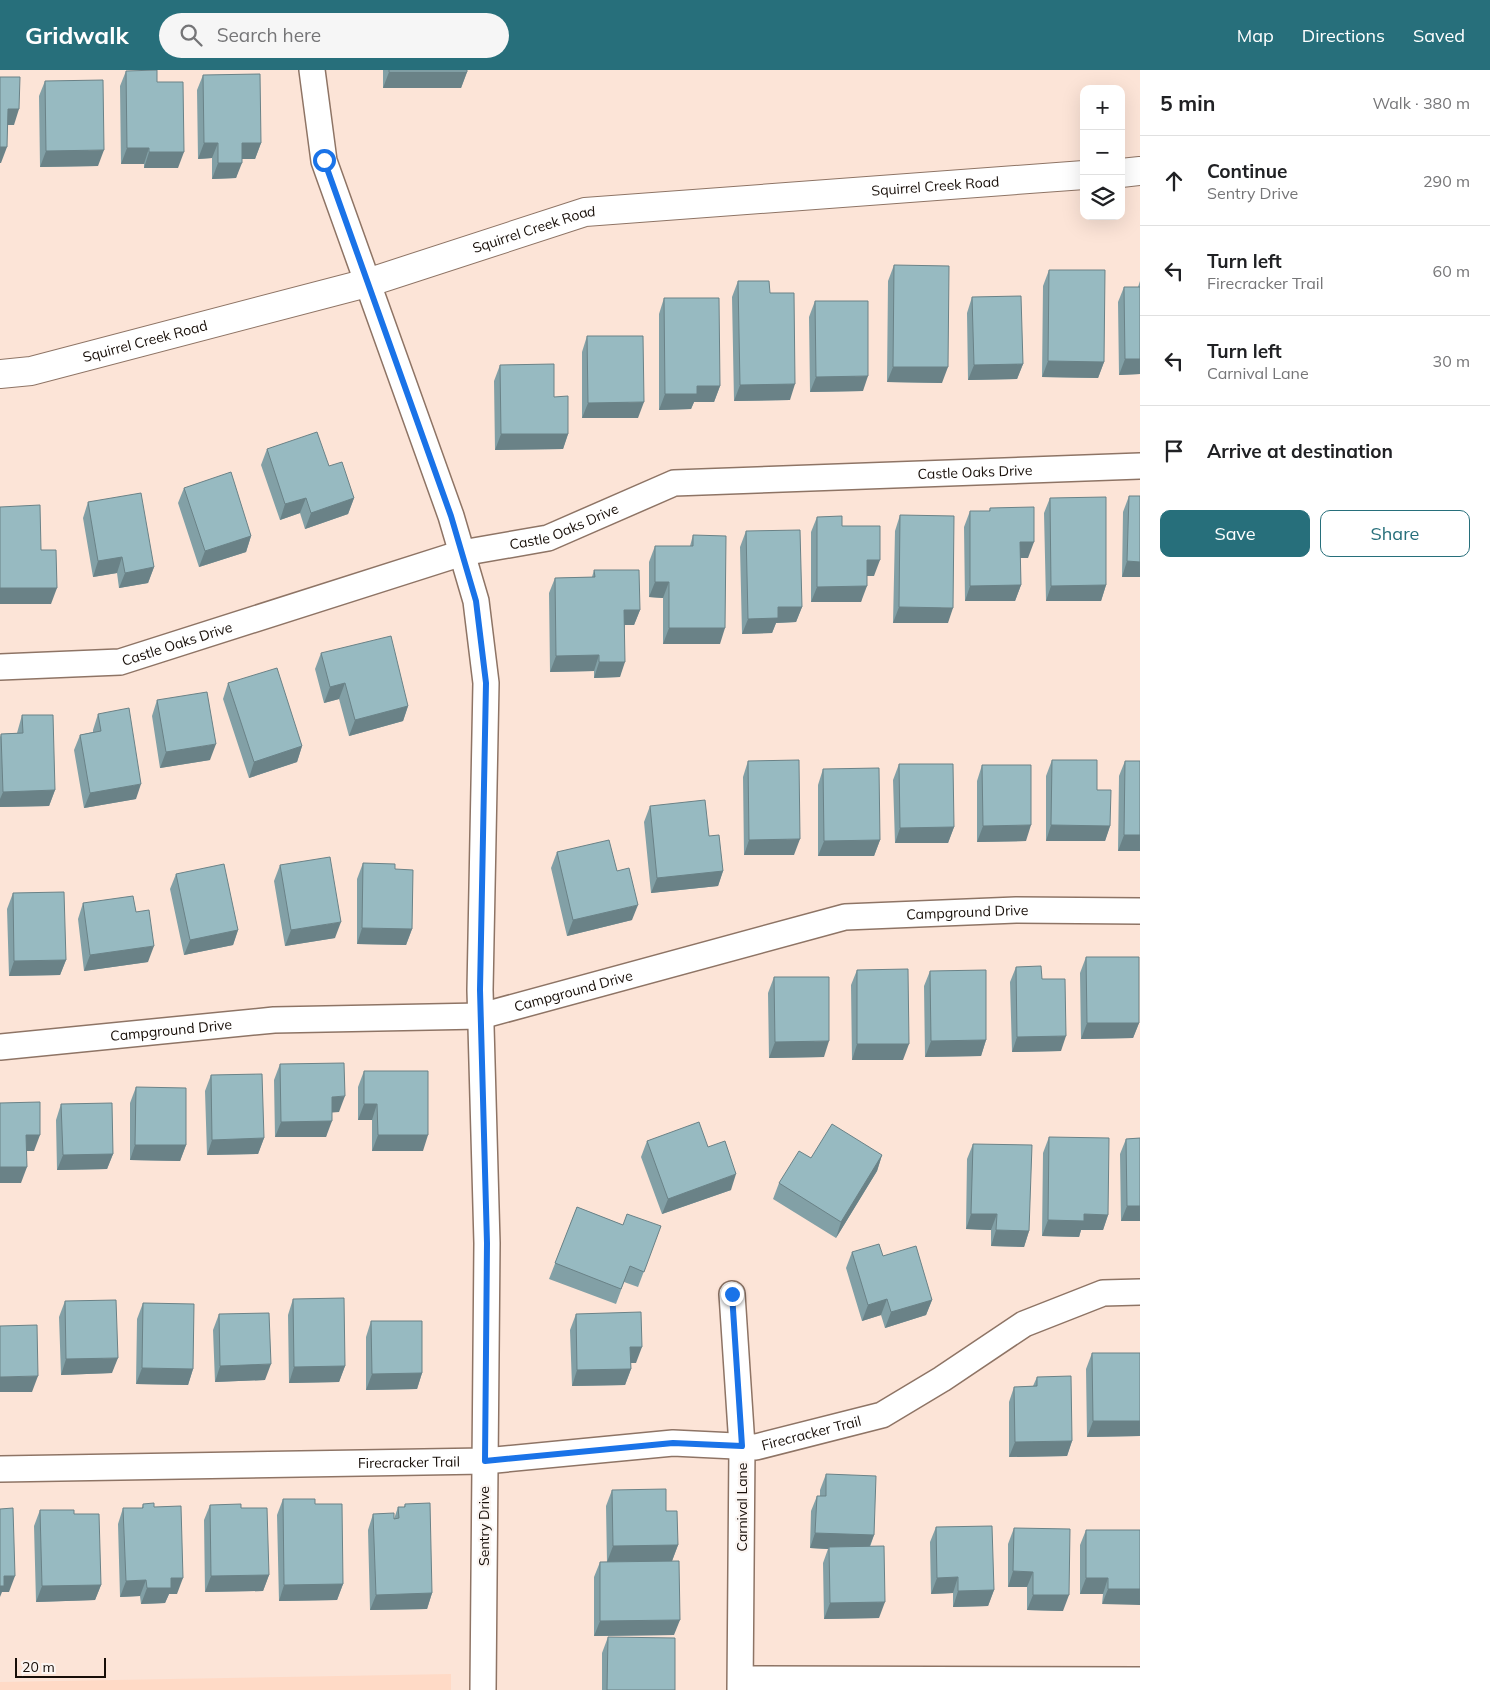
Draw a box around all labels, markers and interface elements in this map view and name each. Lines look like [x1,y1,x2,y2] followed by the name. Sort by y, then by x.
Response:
[159,13,509,58] search box
[25,20,129,50] text: Gridwalk
[177,21,205,49] icon: search
[217,23,321,47] text: Search here
[1237,24,1274,47] text: Map
[1302,24,1385,47] text: Directions
[1413,24,1465,47] text: Saved
[1080,85,1125,220] map controls
[1080,85,1125,130] button: +
[1160,90,1215,116] text: 5 min
[1372,93,1470,113] text: Walk · 380 m
[1080,130,1125,175] button: −
[313,149,336,172] route start
[1207,159,1287,183] text: Continue
[1160,167,1188,195] icon: ahead
[1423,171,1470,191] text: 290 m
[871,172,1000,200] street label: Squirrel Creek Road
[1080,175,1125,220] button: layers
[1207,183,1298,203] text: Sentry Drive
[470,202,596,257] street label: Squirrel Creek Road
[1207,249,1282,273] text: Turn left
[1160,257,1188,285] icon: left
[1433,261,1470,281] text: 60 m
[1207,273,1324,293] text: Firecracker Trail
[81,316,209,366] street label: Squirrel Creek Road
[1207,339,1282,363] text: Turn left
[1160,347,1188,375] icon: left
[1433,351,1470,371] text: 30 m
[1207,363,1309,383] text: Carnival Lane
[1160,437,1188,465] icon: arrive
[1207,439,1393,463] text: Arrive at destination
[917,461,1033,483] street label: Castle Oaks Drive
[508,499,621,554] street label: Castle Oaks Drive
[1160,510,1310,557] button: Save
[1320,510,1470,557] button: Share
[120,618,235,670] street label: Castle Oaks Drive
[906,901,1028,923] street label: Campground Drive
[512,966,635,1016] street label: Campground Drive
[110,1015,233,1045] street label: Campground Drive
[721,1283,744,1306] route end
[760,1412,863,1454] street label: Firecracker Trail
[358,1452,460,1472] street label: Firecracker Trail
[733,1463,751,1551] street label: Carnival Lane
[475,1486,493,1566] street label: Sentry Drive
[15,1655,106,1678] scale bar
[22,1658,55,1676] text: 20 m

